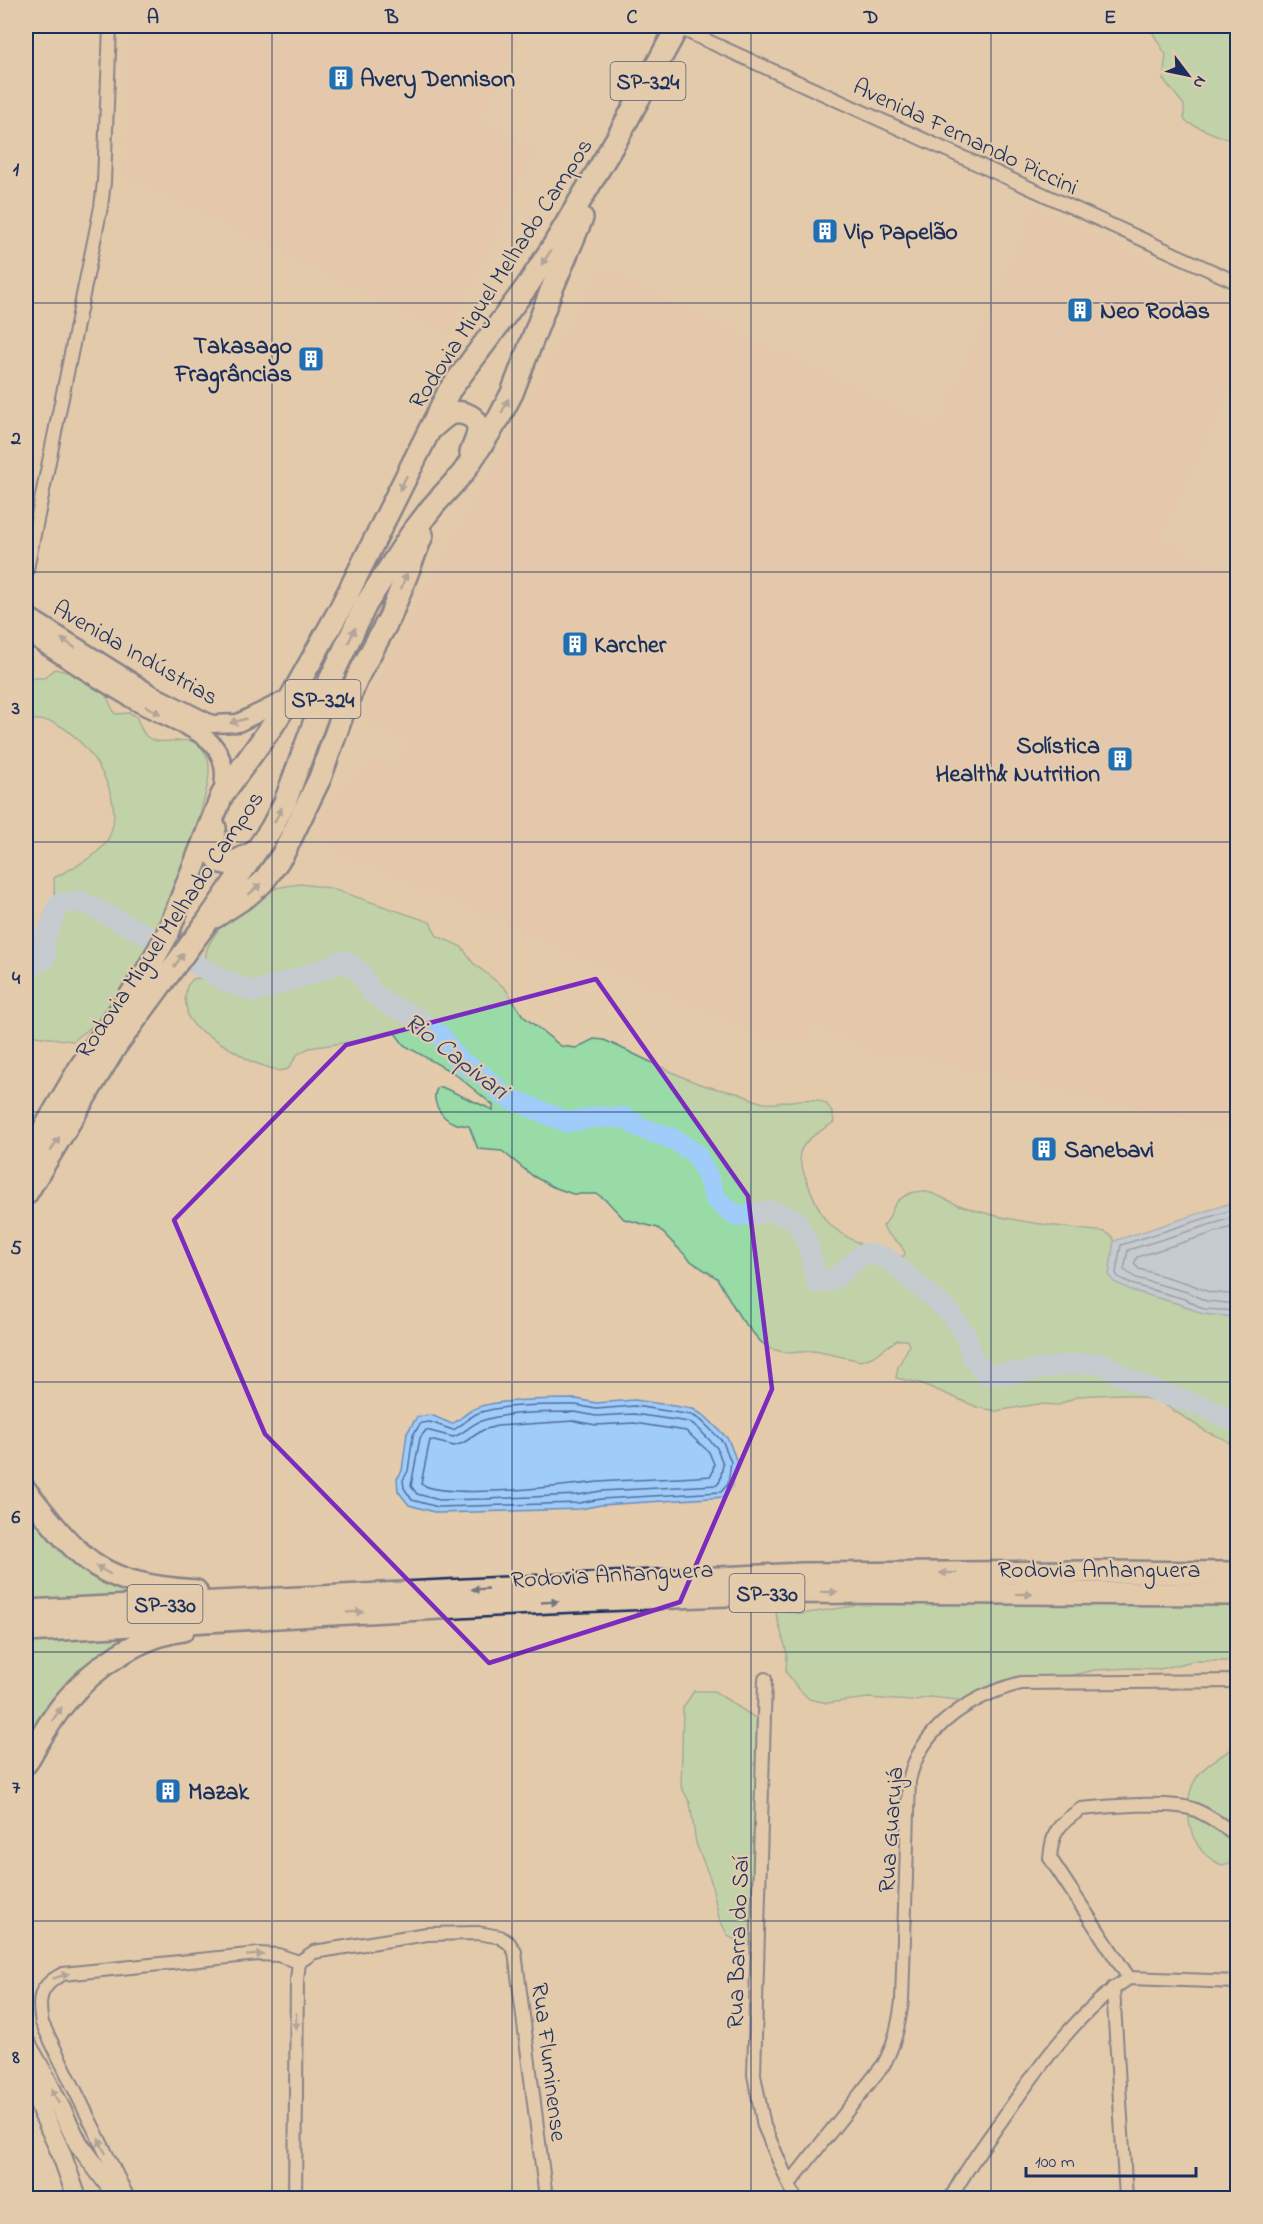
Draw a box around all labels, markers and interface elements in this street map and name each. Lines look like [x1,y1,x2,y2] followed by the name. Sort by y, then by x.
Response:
[147,4,159,33] text: A
[384,4,399,33] text: B
[627,4,638,33] text: C
[863,4,878,33] text: D
[1104,4,1116,33] text: E
[1158,45,1218,105] north arrow
[610,62,686,100] road number: SP-324
[326,63,356,93] building icon: Avery Dennison
[360,63,515,99] place label: Avery Dennison
[847,71,1083,206] street label: Avenida Fernando Piccini
[1186,71,1212,93] text: N
[401,132,603,417] street label: Rodovia Miguel Melhado Campos
[13,156,20,185] text: 1
[810,216,840,246] building icon: Vip Papelão
[843,216,958,251] place label: Vip Papelão
[540,249,551,266] one-way arrow
[1065,295,1095,325] building icon: Neo Rodas
[1100,295,1210,330] place label: Neo Rodas
[174,330,292,394] place label: Takasago Fragrâncias
[296,344,326,374] building icon: Takasago Fragrâncias
[501,397,510,414] one-way arrow
[10,425,21,454] text: 2
[399,474,408,491] one-way arrow
[399,571,409,589] one-way arrow
[45,593,224,716] street label: Avenida Indústrias
[348,626,357,644] one-way arrow
[560,629,590,659] building icon: Karcher
[594,629,667,664] place label: Karcher
[60,638,76,649] one-way arrow
[286,680,360,718] road number: SP-324
[11,695,20,724] text: 3
[145,705,162,715] one-way arrow
[229,717,247,726] one-way arrow
[936,730,1100,793] place label: Solística Health& Nutrition
[1105,744,1135,774] building icon: Solística Health& Nutrition
[68,784,274,1066] street label: Rodovia Miguel Melhado Campos
[273,806,283,823] one-way arrow
[247,883,262,896] one-way arrow
[173,952,185,967] one-way arrow
[12,965,21,994] text: 4
[395,1005,517,1112] water label: Rio Capivari
[1029,1134,1059,1164] building icon: Sanebavi
[1064,1134,1154,1169] place label: Sanebavi
[50,1135,60,1152] one-way arrow
[10,1235,22,1264] text: 5
[12,1504,21,1533] text: 6
[510,1554,714,1599] street label: Rodovia Anhanguera
[998,1554,1200,1589] street label: Rodovia Anhanguera
[94,1565,111,1575] one-way arrow
[939,1568,958,1578] one-way arrow
[730,1574,804,1612] road number: SP-330
[471,1584,490,1593] one-way arrow
[128,1585,202,1623] road number: SP-330
[819,1587,838,1597] one-way arrow
[1014,1589,1033,1599] one-way arrow
[540,1598,559,1607] one-way arrow
[346,1608,365,1617] one-way arrow
[51,1706,63,1722] one-way arrow
[871,1766,914,1894] street label: Rua Guarujá
[12,1774,21,1803] text: 7
[153,1776,183,1806] building icon: Mazak
[188,1776,250,1811] place label: Mazak
[719,1855,760,2029] street label: Rua Barra do Saí
[245,1950,264,1959] one-way arrow
[53,1971,71,1980] one-way arrow
[520,1981,575,2144] street label: Rua Fluminense
[292,2011,301,2030] one-way arrow
[11,2044,20,2073] text: 8
[50,2088,59,2105] one-way arrow
[98,2137,107,2154] one-way arrow
[1026,2140,1196,2178] scale bar
[1035,2150,1075,2176] text: 100 m

